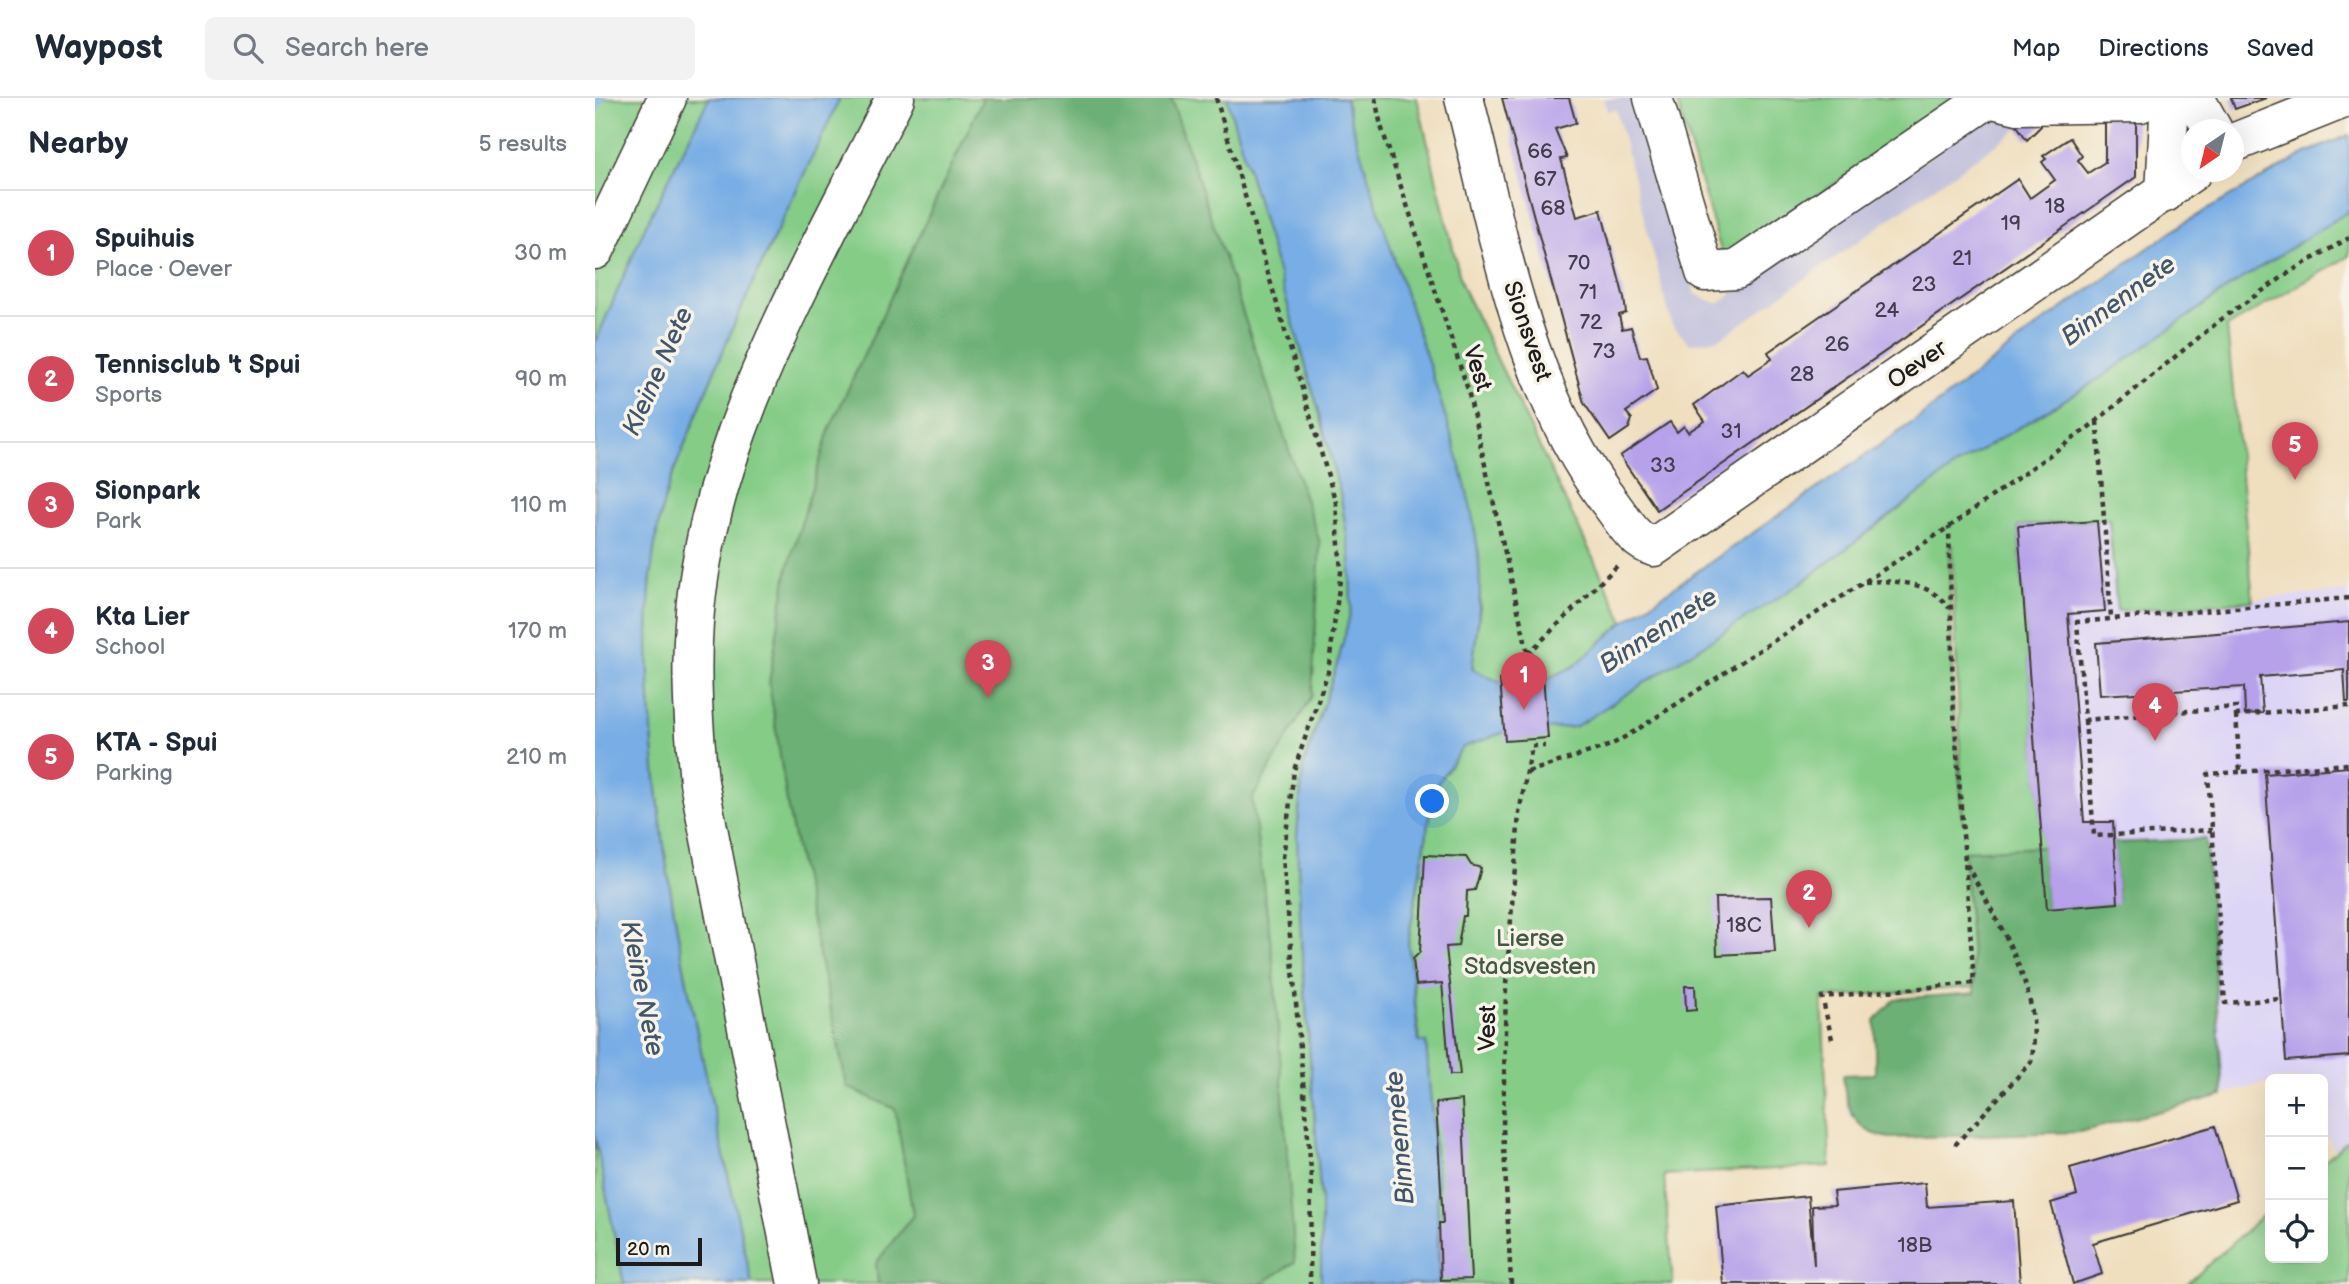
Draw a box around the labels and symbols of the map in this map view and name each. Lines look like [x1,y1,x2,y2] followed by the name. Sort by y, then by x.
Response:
[2181,119,2244,182] north arrow
[1527,139,1553,164] house number: 66
[1533,167,1557,192] house number: 67
[2045,194,2065,219] house number: 18
[1540,196,1566,221] house number: 68
[2001,211,2021,236] house number: 19
[1952,246,1972,271] house number: 21
[2055,249,2182,353] water label: Binnennete
[1568,251,1590,276] house number: 70
[1912,272,1936,297] house number: 23
[1497,277,1558,386] street label: Sionsvest
[1579,280,1597,305] house number: 71
[1875,298,1900,323] house number: 24
[616,302,700,441] water label: Kleine Nete
[1580,310,1603,335] house number: 72
[1824,332,1850,357] house number: 26
[1882,333,1953,395] street label: Oever
[1592,339,1616,364] house number: 73
[1457,342,1499,395] street label: Vest
[1790,362,1814,387] house number: 28
[1720,419,1742,444] house number: 31
[2272,422,2318,480] pin: 5
[1650,453,1676,478] house number: 33
[1594,582,1724,681] water label: Binnennete
[965,640,1011,698] pin: 3
[1501,652,1547,710] pin: 1
[2132,683,2178,741] pin: 4
[1415,784,1449,818] your location
[1786,870,1832,928] pin: 2
[1726,913,1762,938] house number: 18C
[613,918,670,1059] water label: Kleine Nete
[1464,924,1596,981] park label: Lierse Stadsvesten
[1473,1004,1502,1051] street label: Vest
[1379,1070,1422,1206] water label: Binnennete
[1898,1233,1932,1258] house number: 18B
[616,1235,702,1267] scale bar

